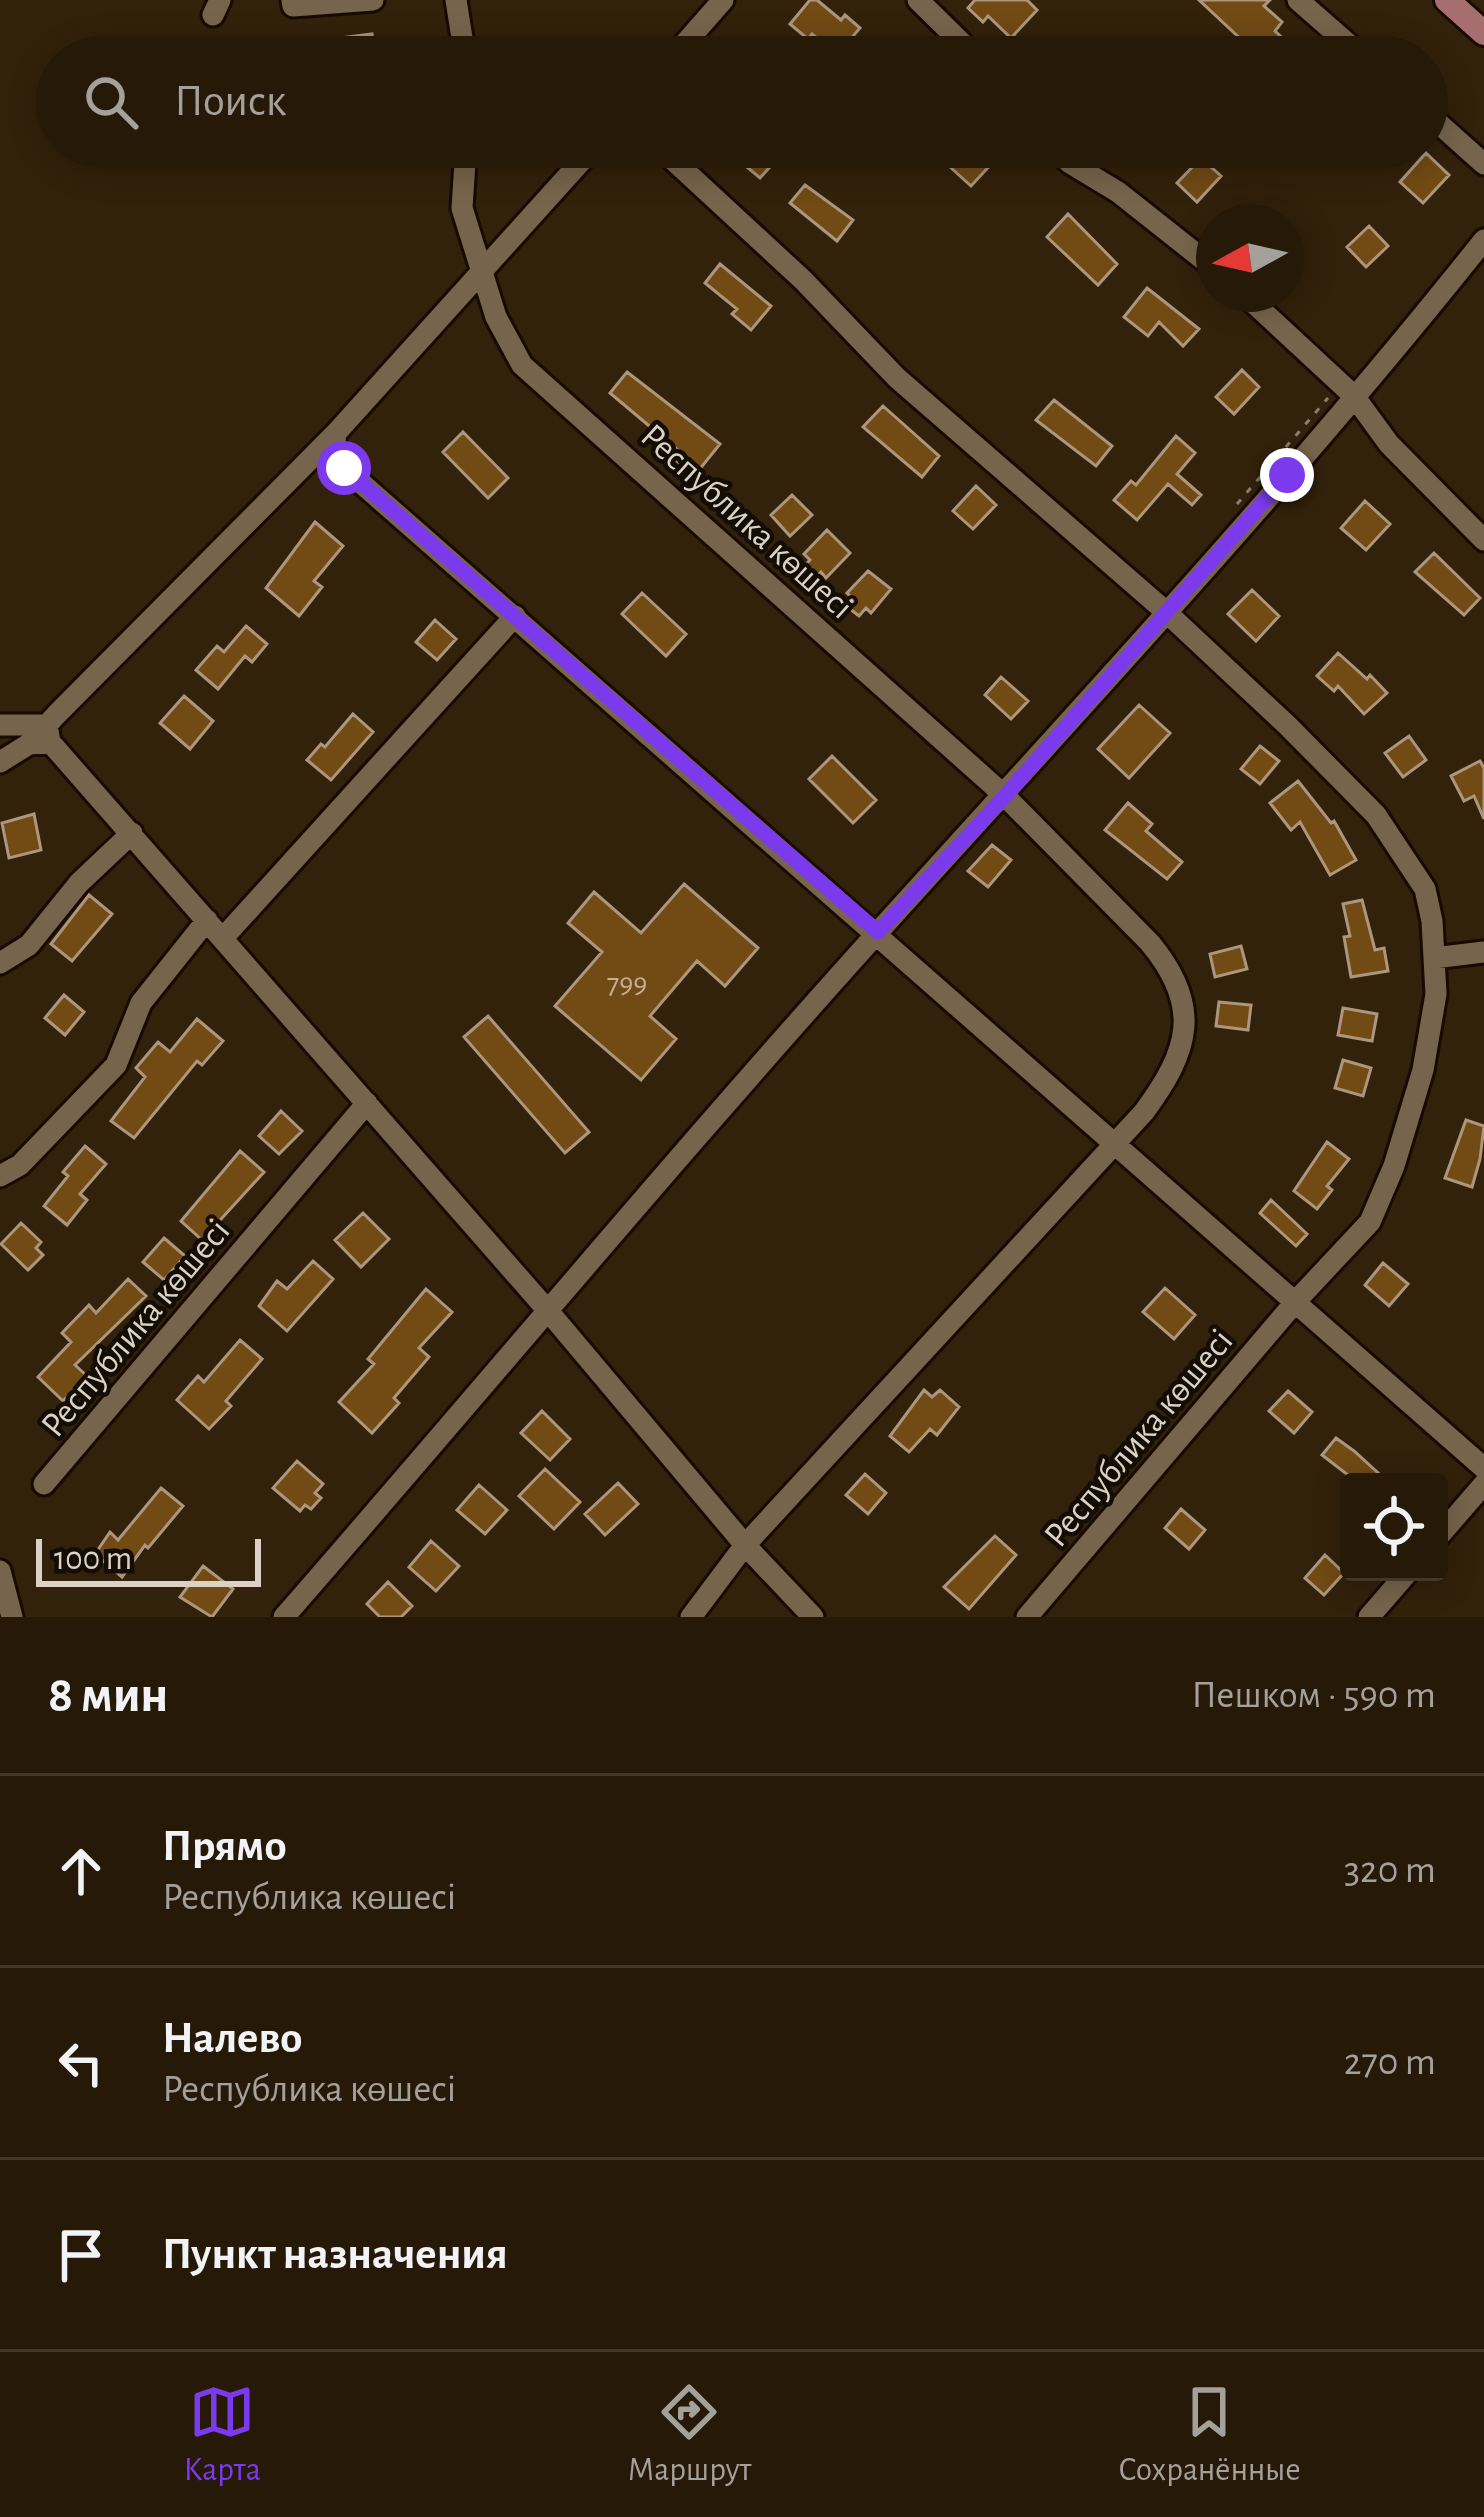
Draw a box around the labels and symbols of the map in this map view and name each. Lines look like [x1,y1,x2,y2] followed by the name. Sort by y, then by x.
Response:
[1196,204,1304,312] north arrow
[634,417,860,626] street label: Республика көшесі
[317,441,371,495] route start
[1260,448,1314,502] route end
[607,969,647,999] house number: 799
[34,1213,237,1444] street label: Республика көшесі
[1037,1323,1240,1554] street label: Республика көшесі
[36,1533,261,1586] scale bar

